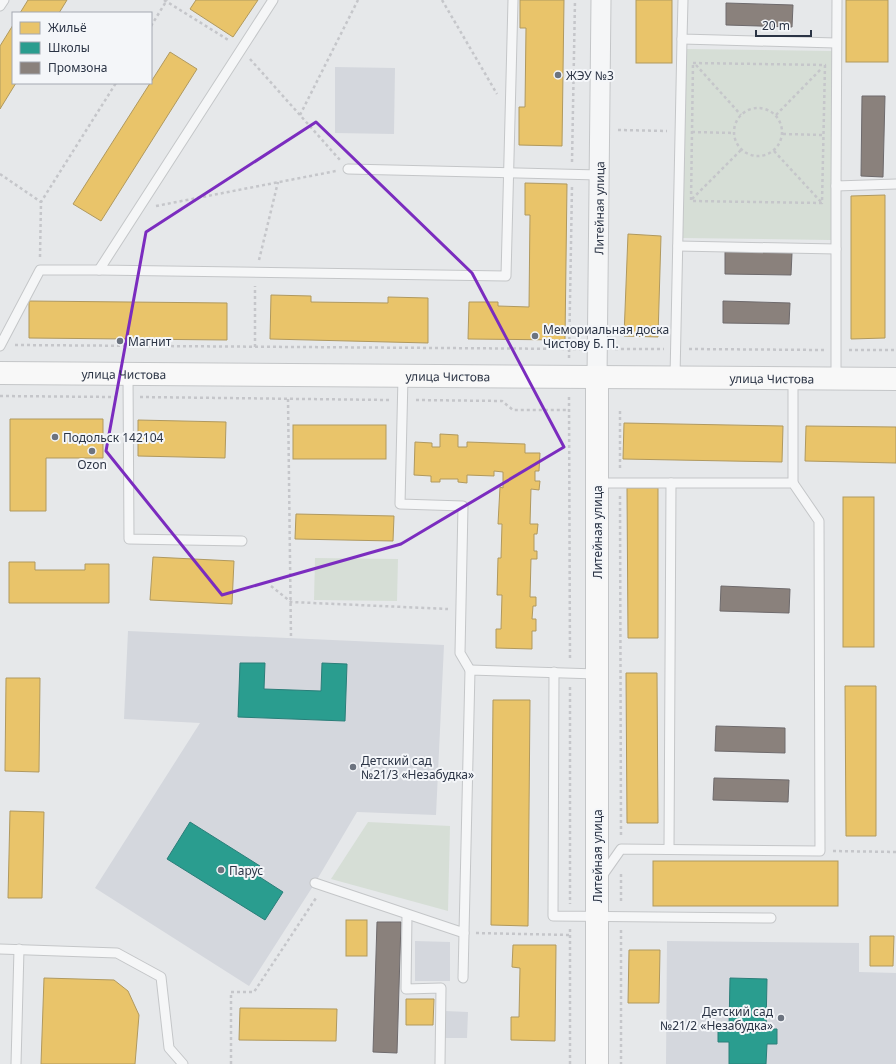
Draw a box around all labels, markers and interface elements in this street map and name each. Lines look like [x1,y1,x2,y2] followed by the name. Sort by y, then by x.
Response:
[12,12,152,84] legend
[756,12,811,38] scale bar
[762,17,790,34] text: 20 m
[48,19,87,36] text: Жильё
[48,39,90,56] text: Школы
[48,59,107,76] text: Промзона
[566,67,614,84] place label: ЖЭУ №3
[553,70,563,80] marker: ЖЭУ №3
[590,161,608,255] street label: Литейная улица
[543,321,669,352] place label: Мемориальная доска Чистову Б. П.
[530,331,540,341] marker: Мемориальная доска Чистову Б. П.
[128,333,172,350] place label: Магнит
[115,336,125,346] marker: Магнит
[82,365,166,383] street label: улица Чистова
[406,367,490,385] street label: улица Чистова
[730,369,814,387] street label: улица Чистова
[63,429,164,446] place label: Подольск 142104
[50,432,60,442] marker: Подольск 142104
[87,446,97,456] marker: Ozon
[77,456,107,473] place label: Ozon
[589,485,606,579] street label: Литейная улица
[361,752,474,783] place label: Детский сад №21/3 «Незабудка»
[348,762,358,772] marker: Детский сад №21/3 «Незабудка»
[589,809,606,903] street label: Литейная улица
[229,862,263,879] place label: Парус
[216,865,226,875] marker: Парус
[660,1003,774,1034] place label: Детский сад №21/2 «Незабудка»
[776,1013,786,1023] marker: Детский сад №21/2 «Незабудка»

